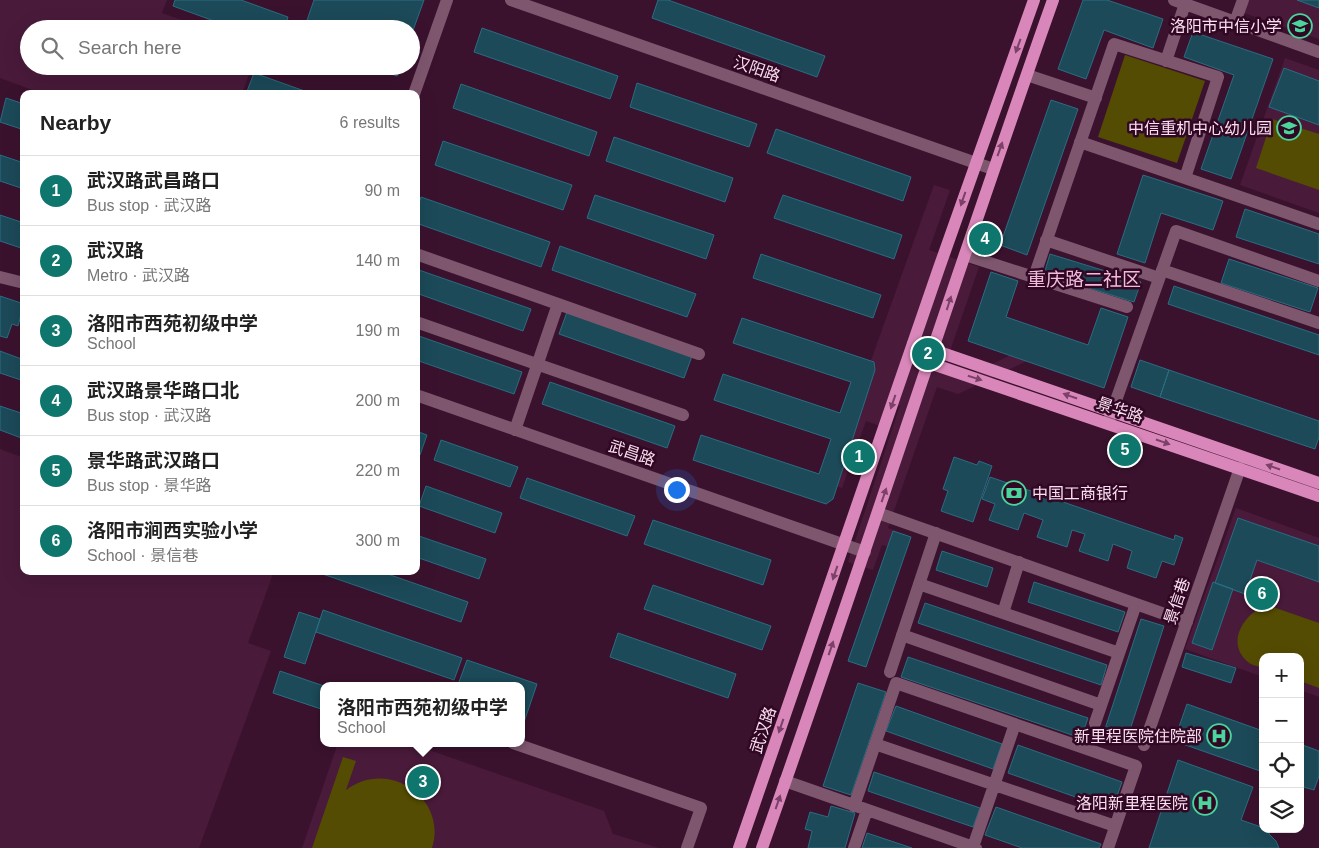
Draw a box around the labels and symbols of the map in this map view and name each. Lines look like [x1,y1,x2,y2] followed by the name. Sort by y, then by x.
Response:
[1287,13,1313,39] school or university icon: 洛阳市中信小学
[1170,18,1282,35] place label: 洛阳市中信小学
[1014,39,1022,54] one-way arrow
[732,53,782,85] street label: 汉阳路
[1276,115,1302,141] school or university icon: 中信重机中心幼儿园
[1128,120,1272,137] place label: 中信重机中心幼儿园
[996,141,1004,156] one-way arrow
[959,192,967,207] one-way arrow
[969,220,1001,258] pin: 4
[1027,269,1141,290] district label: 重庆路二社区
[946,296,953,311] one-way arrow
[912,335,944,373] pin: 2
[968,375,983,383] one-way arrow
[1062,392,1077,400] one-way arrow
[1095,394,1145,426] street label: 景华路
[889,395,896,410] one-way arrow
[1109,431,1141,469] pin: 5
[607,437,657,469] street label: 武昌路
[843,438,875,476] pin: 1
[1155,438,1170,446] one-way arrow
[1265,462,1280,470] one-way arrow
[664,477,690,503] your location
[1001,480,1027,506] bank icon: 中国工商银行
[1032,485,1128,502] place label: 中国工商银行
[881,487,888,502] one-way arrow
[830,565,838,580] one-way arrow
[1246,575,1278,613] pin: 6
[1161,576,1193,626] street label: 景信巷
[828,641,835,656] one-way arrow
[747,705,779,755] street label: 武汉路
[777,719,785,734] one-way arrow
[1206,723,1232,749] hospital icon: 新里程医院住院部
[1074,728,1202,745] place label: 新里程医院住院部
[407,763,439,801] pin: 3
[1192,790,1218,816] hospital icon: 洛阳新里程医院
[774,794,782,809] one-way arrow
[1076,795,1188,812] place label: 洛阳新里程医院

